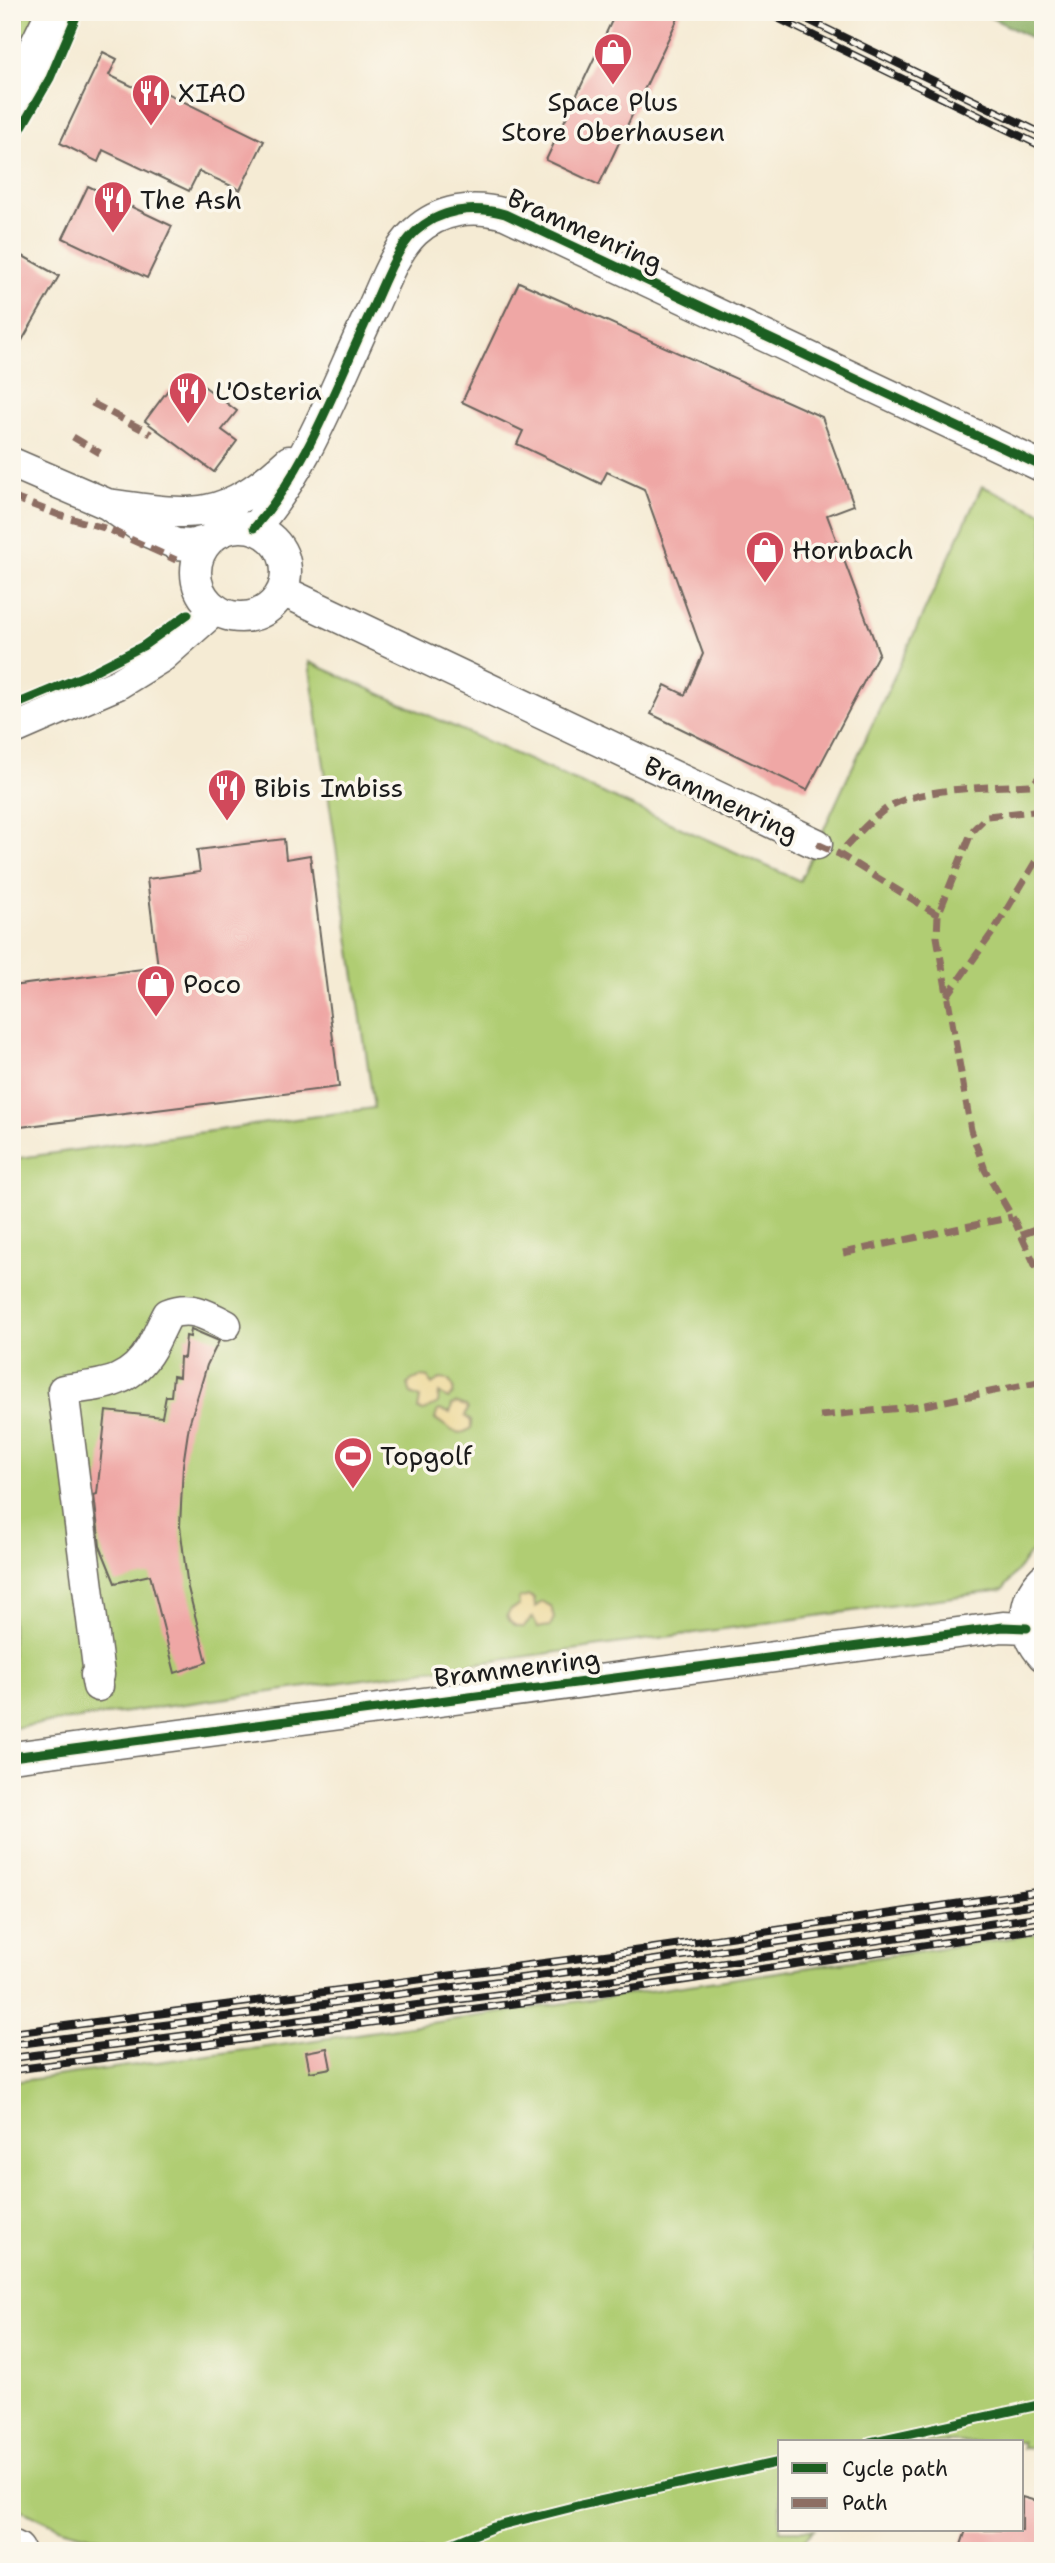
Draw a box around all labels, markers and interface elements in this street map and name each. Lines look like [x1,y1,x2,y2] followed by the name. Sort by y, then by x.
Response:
[592,31,634,86] shop icon: Space Plus Store Oberhausen
[130,72,172,127] restaurant icon: XIAO
[178,75,246,110] place label: XIAO
[501,84,725,149] place label: Space Plus Store Oberhausen
[92,179,134,234] restaurant icon: The Ash
[502,180,668,279] street label: Brammenring
[140,182,242,217] place label: The Ash
[167,370,209,425] restaurant icon: L'Osteria
[215,373,322,408] place label: L'Osteria
[744,529,786,584] shop icon: Hornbach
[792,532,914,567] place label: Hornbach
[638,747,804,850] street label: Brammenring
[206,767,248,822] restaurant icon: Bibis Imbiss
[254,770,403,805] place label: Bibis Imbiss
[135,963,177,1018] shop icon: Poco
[183,966,241,1001] place label: Poco
[332,1435,374,1490] sports icon: Topgolf
[380,1438,473,1473] place label: Topgolf
[432,1640,602,1695] street label: Brammenring
[778,2440,1024,2532] legend
[842,2455,948,2483] text: Cycle path
[842,2489,888,2517] text: Path

